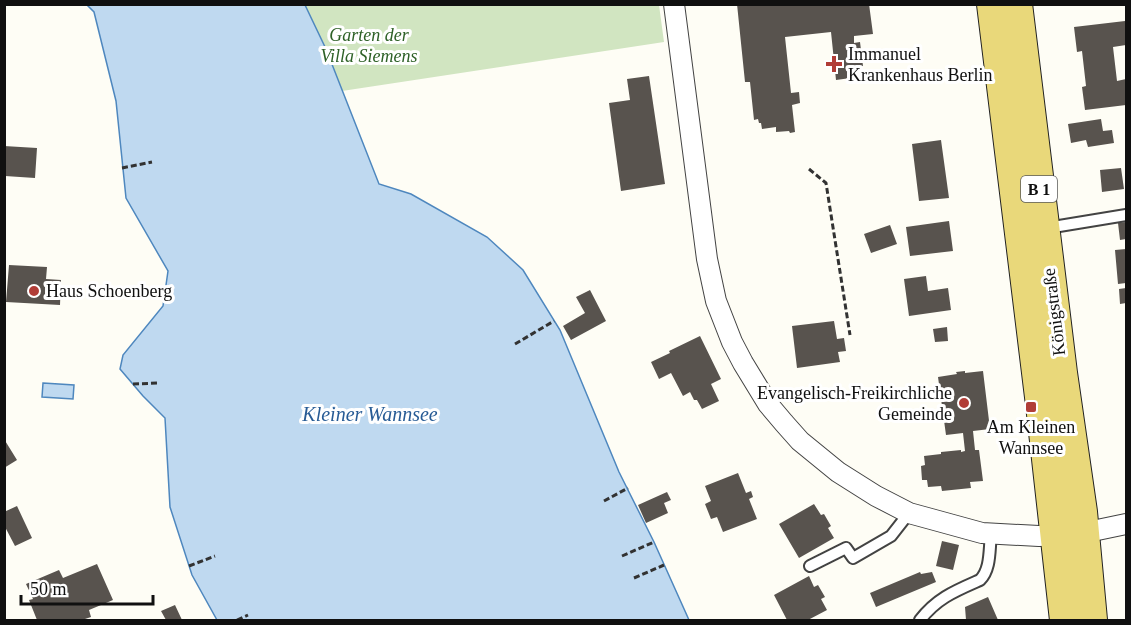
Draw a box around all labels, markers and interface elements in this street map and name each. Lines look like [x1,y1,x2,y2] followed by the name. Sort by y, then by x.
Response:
[320,25,418,66] park label: Garten der Villa Siemens
[848,44,992,85] place label: Immanuel Krankenhaus Berlin
[825,55,843,73] marker: Immanuel Krankenhaus Berlin
[1021,176,1057,202] road number: B 1
[1039,267,1069,357] street label: Königstraße
[46,281,172,301] place label: Haus Schoenberg
[27,284,41,298] marker: Haus Schoenberg
[757,383,952,424] place label: Evangelisch-Freikirchliche Gemeinde
[957,396,971,410] marker: Evangelisch-Freikirchliche Gemeinde
[1024,400,1038,414] marker: Am Kleinen Wannsee
[301,403,438,425] water label: Kleiner Wannsee
[987,417,1075,458] place label: Am Kleinen Wannsee
[21,568,153,606] scale bar
[30,579,67,599] text: 50 m

